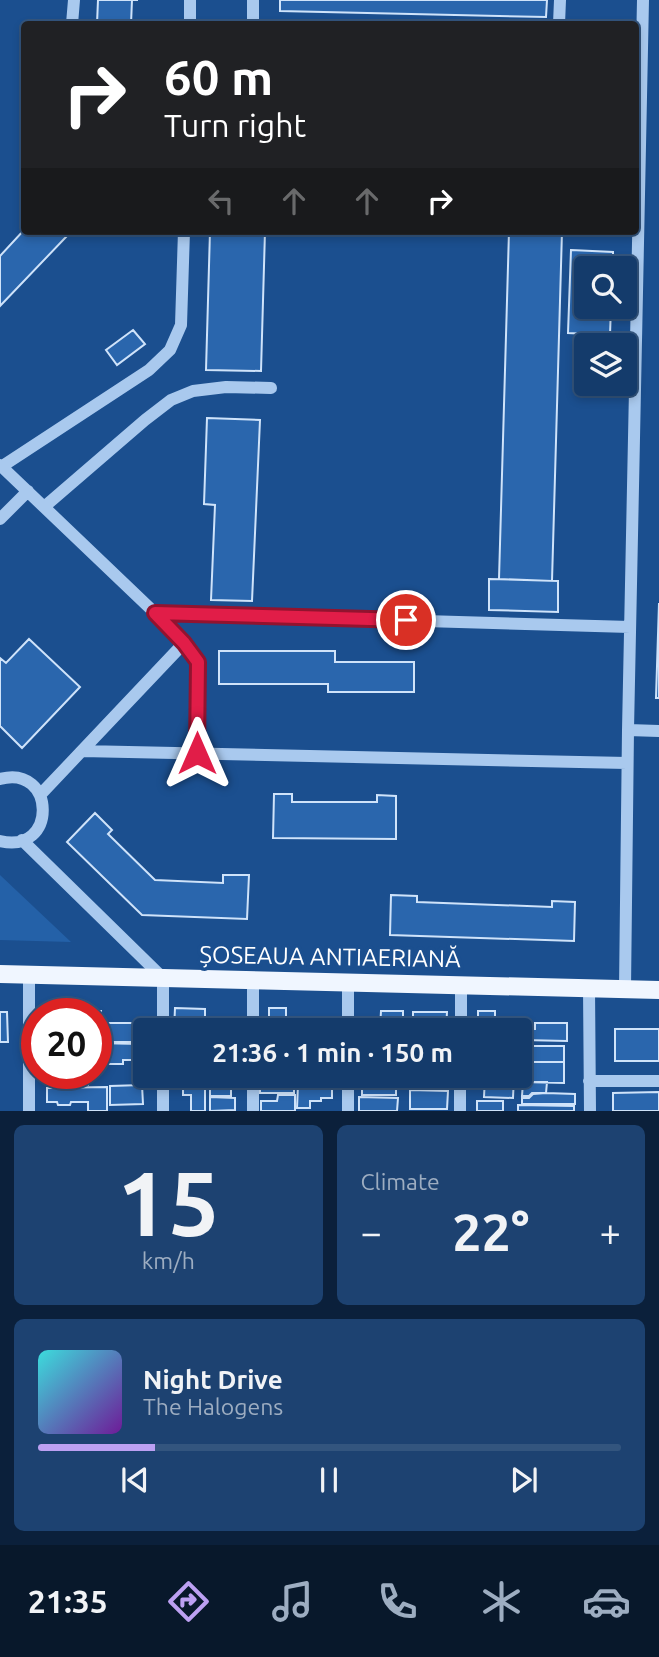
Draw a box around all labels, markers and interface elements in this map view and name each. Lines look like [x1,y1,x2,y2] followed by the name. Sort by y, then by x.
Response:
[49,49,140,140] icon: right
[164,49,273,104] text: 60 m
[164,107,306,143] text: Turn right
[202,182,240,220] icon: left
[275,182,313,220] icon: ahead
[348,182,386,220] icon: ahead
[421,182,459,220] icon: right
[574,256,637,396] map controls
[574,256,637,319] button: search
[574,333,637,396] button: layers
[376,590,436,650] pin
[387,601,425,639] icon: arrive
[160,716,234,790] position arrow
[199,941,461,972] street label: ȘOSEAUA ANTIAERIANĂ
[21,998,112,1089] speed limit sign: 20
[212,1038,453,1067] text: 21:36 · 1 min · 150 m
[117,1151,220,1253] text: 15
[361,1169,440,1194] text: Climate
[452,1203,529,1261] text: 22°
[361,1211,382,1253] text: −
[600,1211,621,1253] text: +
[142,1248,195,1273] text: km/h
[143,1365,283,1394] text: Night Drive
[143,1394,283,1419] text: The Halogens
[116,1461,154,1499] icon: previous
[310,1461,348,1499] icon: pause
[505,1461,543,1499] icon: next
[164,1577,213,1626] icon: directions
[268,1577,317,1626] icon: music
[373,1577,422,1626] icon: phone
[477,1577,526,1626] icon: climate
[582,1577,631,1626] icon: car
[28,1583,108,1619] text: 21:35

